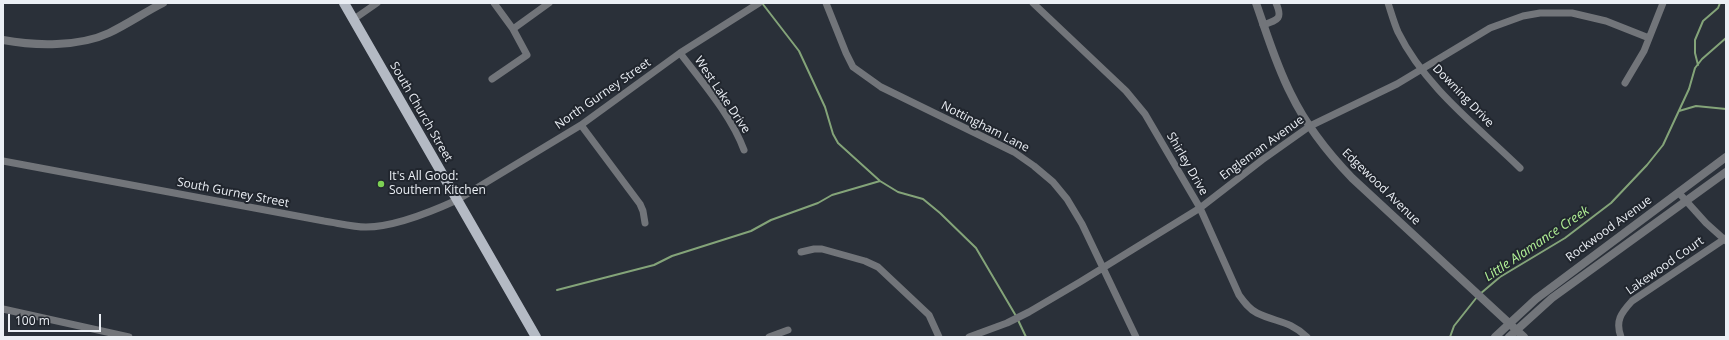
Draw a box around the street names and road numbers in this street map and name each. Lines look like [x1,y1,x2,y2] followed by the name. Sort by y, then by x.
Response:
[691,54,753,136] street label: West Lake Drive
[552,56,654,132] street label: North Gurney Street
[387,60,455,164] street label: South Church Street
[1429,62,1497,130] street label: Downing Drive
[939,99,1031,155] street label: Nottingham Lane
[1217,113,1307,183] street label: Engleman Avenue
[1163,130,1211,198] street label: Shirley Drive
[1339,146,1423,228] street label: Edgewood Avenue
[176,175,290,211] street label: South Gurney Street
[1563,193,1655,265] street label: Rockwood Avenue
[1623,234,1707,298] street label: Lakewood Court

